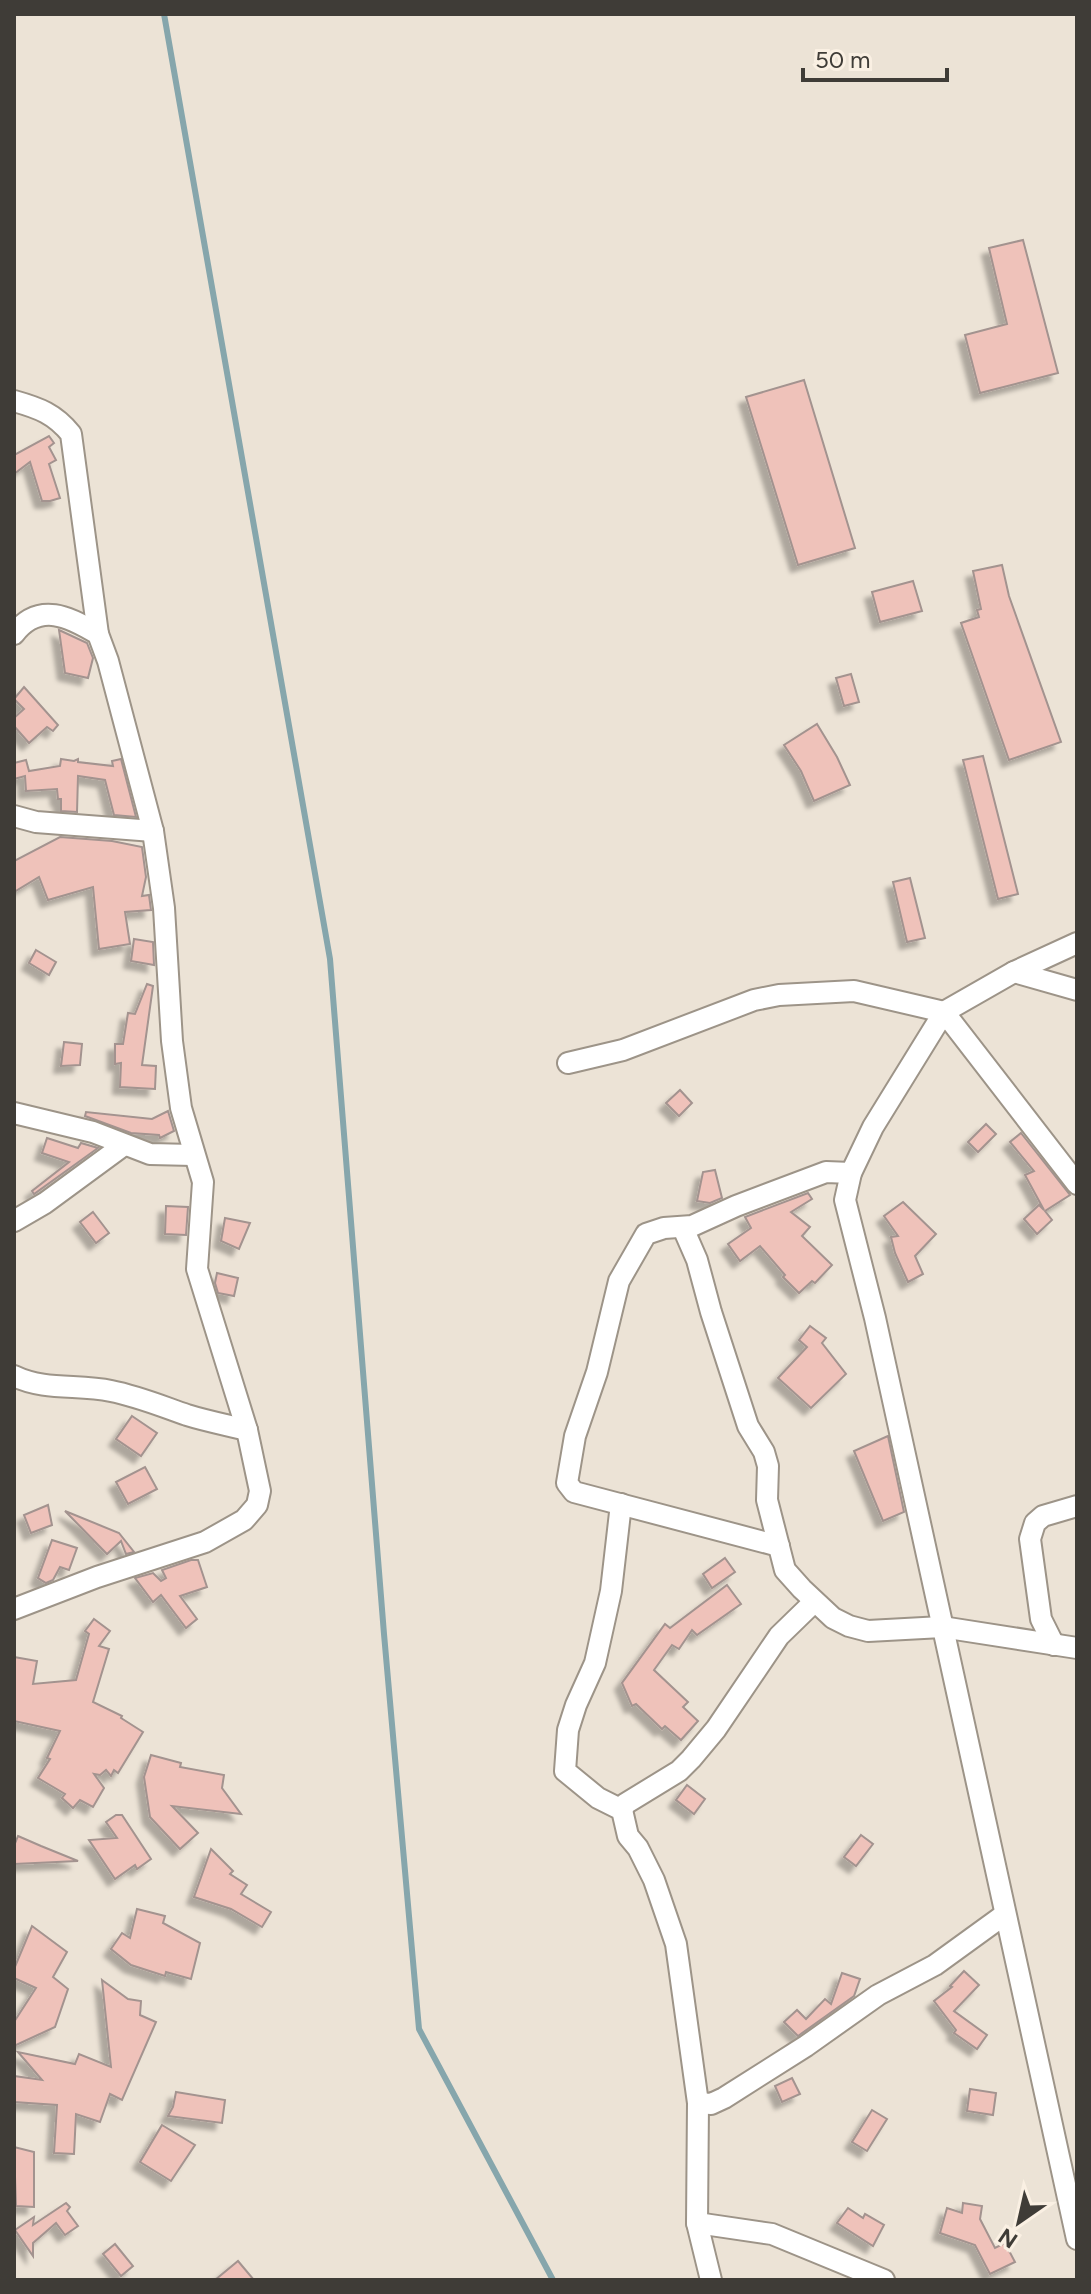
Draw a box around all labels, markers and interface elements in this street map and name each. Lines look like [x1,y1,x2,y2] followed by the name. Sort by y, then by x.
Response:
[803,32,947,82] scale bar
[815,45,871,74] text: 50 m
[979,2182,1059,2262] north arrow
[993,2222,1023,2254] text: N

